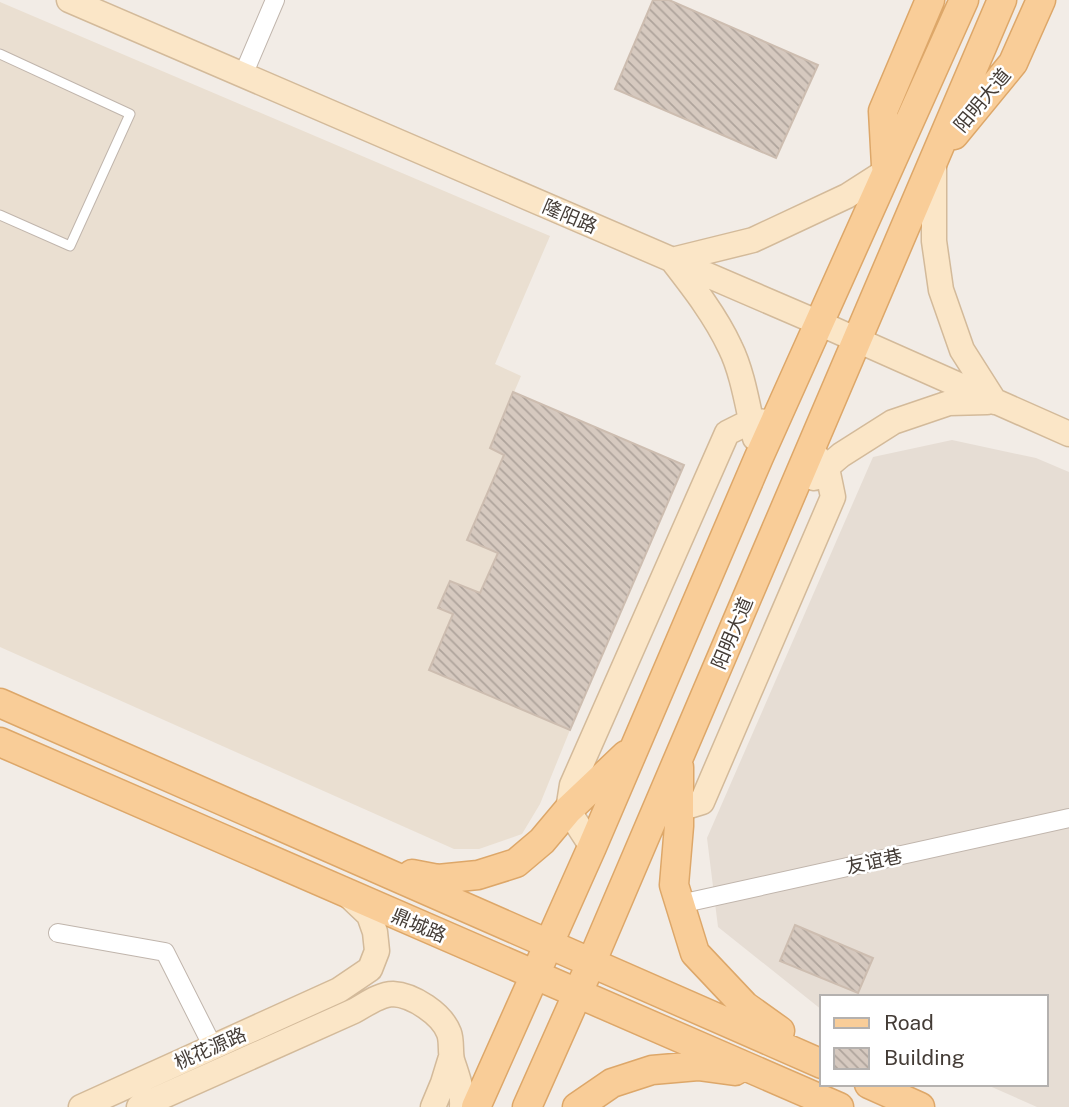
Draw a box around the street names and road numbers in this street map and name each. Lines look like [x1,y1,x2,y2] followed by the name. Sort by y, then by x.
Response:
[949,64,1015,136] street label: 阳明大道
[539,195,601,237] street label: 隆阳路
[707,594,757,672] street label: 阳明大道
[844,844,904,878] street label: 友谊巷
[388,904,450,946] street label: 鼎城路
[171,1022,249,1074] street label: 桃花源路

